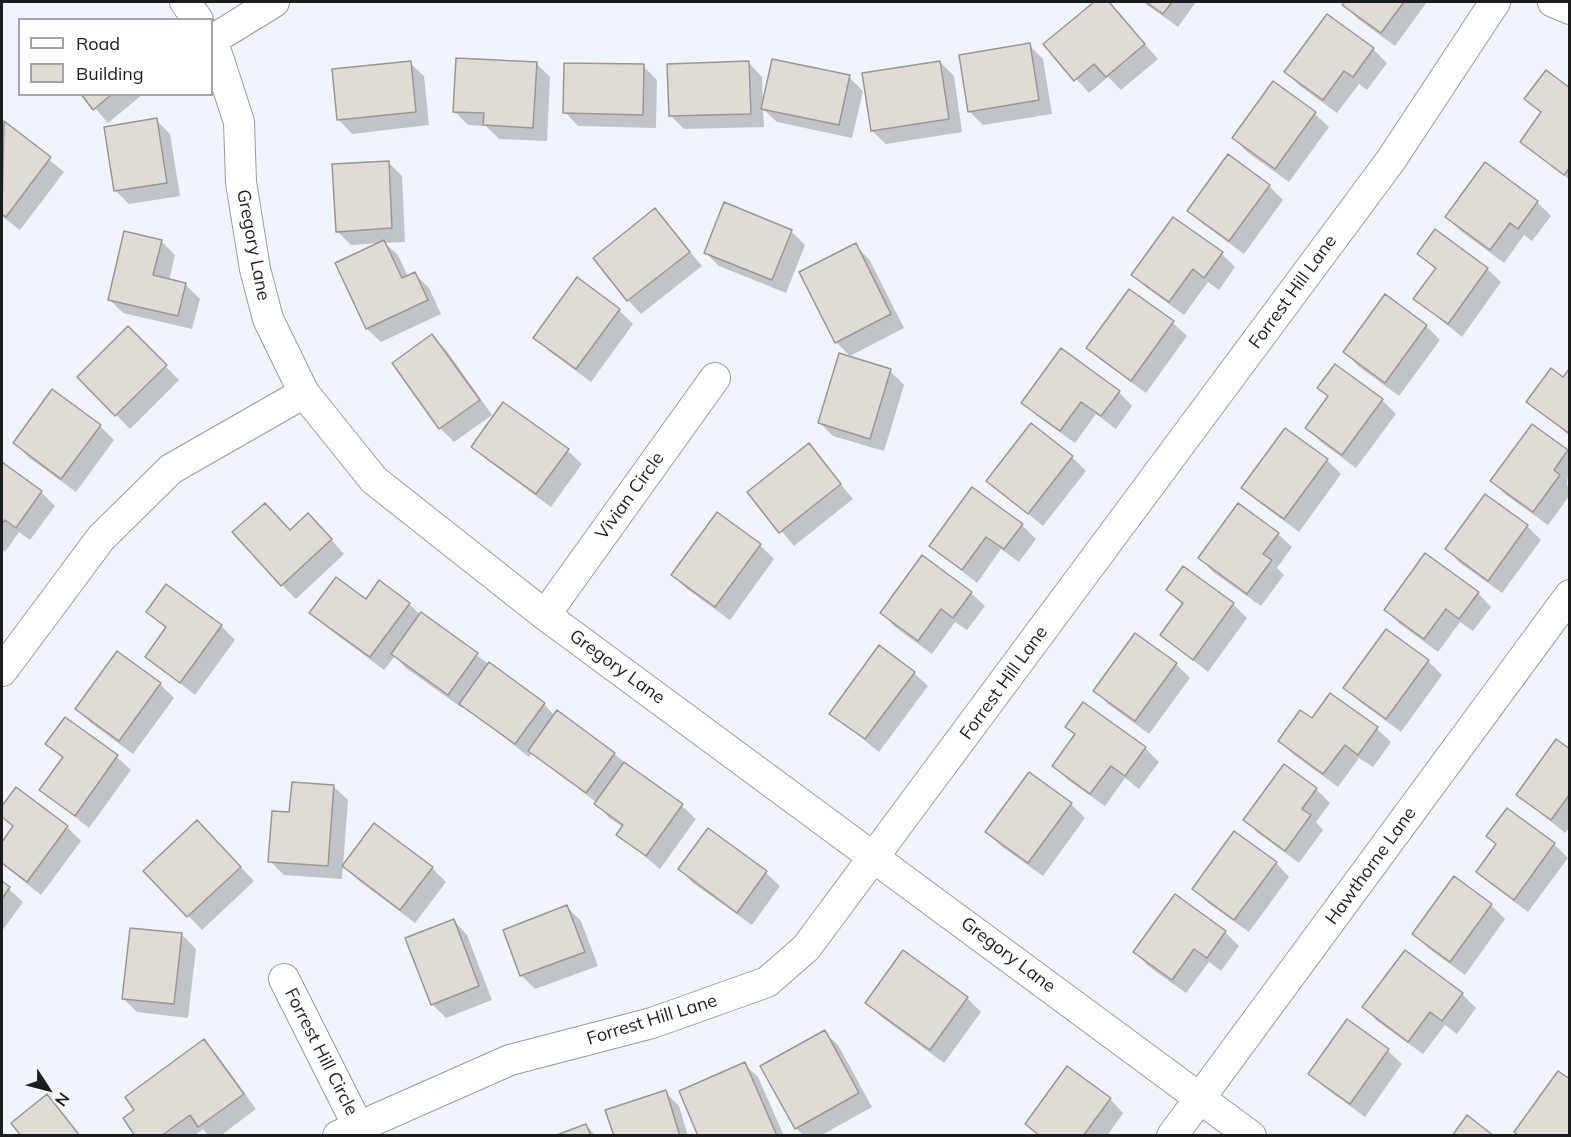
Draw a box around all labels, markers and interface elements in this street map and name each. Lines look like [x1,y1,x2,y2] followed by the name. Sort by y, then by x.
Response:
[18,18,213,96] legend
[76,32,120,55] text: Road
[76,62,144,85] text: Building
[232,188,274,302] street label: Gregory Lane
[1245,231,1341,353] street label: Forrest Hill Lane
[591,448,669,544] street label: Vivian Circle
[956,622,1052,744] street label: Forrest Hill Lane
[565,625,669,709] street label: Gregory Lane
[1321,803,1421,929] street label: Hawthorne Lane
[956,912,1060,998] street label: Gregory Lane
[280,985,362,1119] street label: Forrest Hill Circle
[584,990,720,1050] street label: Forrest Hill Lane
[18,1059,78,1119] north arrow
[51,1089,74,1110] text: N

